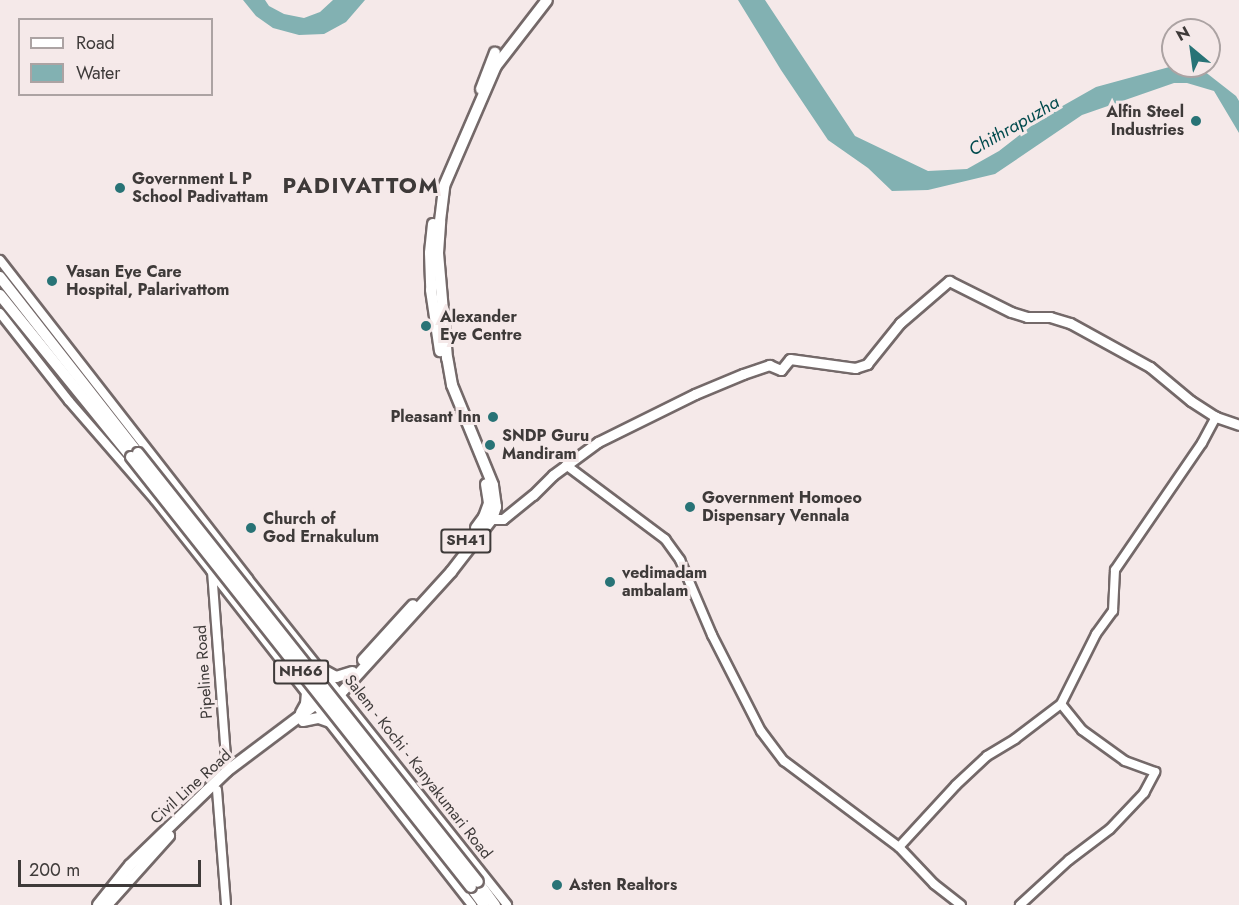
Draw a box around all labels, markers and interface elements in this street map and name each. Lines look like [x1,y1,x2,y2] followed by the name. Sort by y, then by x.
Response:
[18,18,213,96] legend
[1161,18,1221,78] north arrow
[1172,20,1194,47] text: N
[76,30,115,56] text: Road
[76,60,120,86] text: Water
[965,91,1063,161] water label: Chithrapuzha
[1106,102,1184,140] place label: Alfin Steel Industries
[1189,114,1203,128] marker: Alfin Steel Industries
[132,169,268,207] place label: Government L P School Padivattam
[282,173,440,199] district label: PADIVATTOM
[113,181,127,195] marker: Government L P School Padivattam
[66,262,229,300] place label: Vasan Eye Care Hospital, Palarivattom
[43,272,61,290] marker: Vasan Eye Care Hospital, Palarivattom
[440,307,522,345] place label: Alexander Eye Centre
[417,317,435,335] marker: Alexander Eye Centre
[390,407,481,427] place label: Pleasant Inn
[486,410,500,424] marker: Pleasant Inn
[502,426,589,464] place label: SNDP Guru Mandiram
[483,438,497,452] marker: SNDP Guru Mandiram
[702,488,862,526] place label: Government Homoeo Dispensary Vennala
[683,500,697,514] marker: Government Homoeo Dispensary Vennala
[263,509,379,547] place label: Church of God Ernakulum
[244,521,258,535] marker: Church of God Ernakulum
[439,529,493,553] road number: SH41
[622,563,707,601] place label: vedimadam ambalam
[603,575,617,589] marker: vedimadam ambalam
[191,624,217,720] street label: Pipeline Road
[272,660,330,684] road number: NH66
[340,671,496,863] street label: Salem - Kochi - Kanyakumari Road
[147,746,235,828] street label: Civil Line Road
[21,848,204,886] scale bar
[29,857,80,883] text: 200 m
[569,875,677,895] place label: Asten Realtors
[550,878,564,892] marker: Asten Realtors

